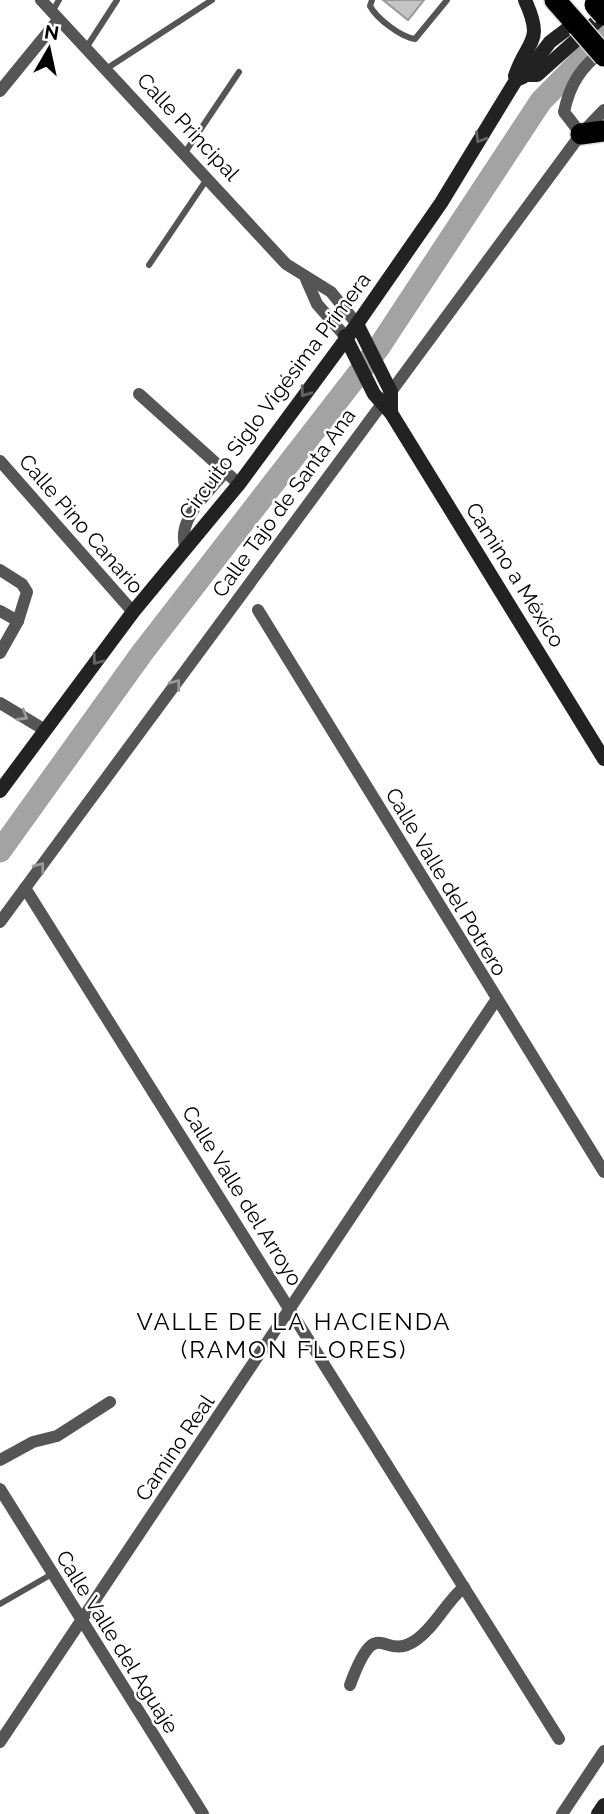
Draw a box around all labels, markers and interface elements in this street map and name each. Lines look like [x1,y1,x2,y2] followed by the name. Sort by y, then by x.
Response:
[14,14,84,84] north arrow
[43,20,61,44] text: N
[132,68,245,186] street label: Calle Principal
[476,130,489,143] one-way arrow
[173,267,376,524] street label: Circuito Siglo Vigésima Primera
[301,384,314,397] one-way arrow
[207,403,360,602] street label: Calle Tajo de Santa Ana
[14,449,149,599] street label: Calle Pino Canario
[461,498,570,652] street label: Camino a México
[93,652,105,665] one-way arrow
[168,679,180,692] one-way arrow
[15,708,28,721] one-way arrow
[380,783,512,980] street label: Calle Valle del Potrero
[32,862,45,875] one-way arrow
[177,1101,308,1290] street label: Calle Valle del Arroyo
[137,1307,451,1364] district label: VALLE DE LA HACIENDA (RAMON FLORES)
[130,1390,219,1506] street label: Camino Real
[51,1546,184,1738] street label: Calle Valle del Aguaje

